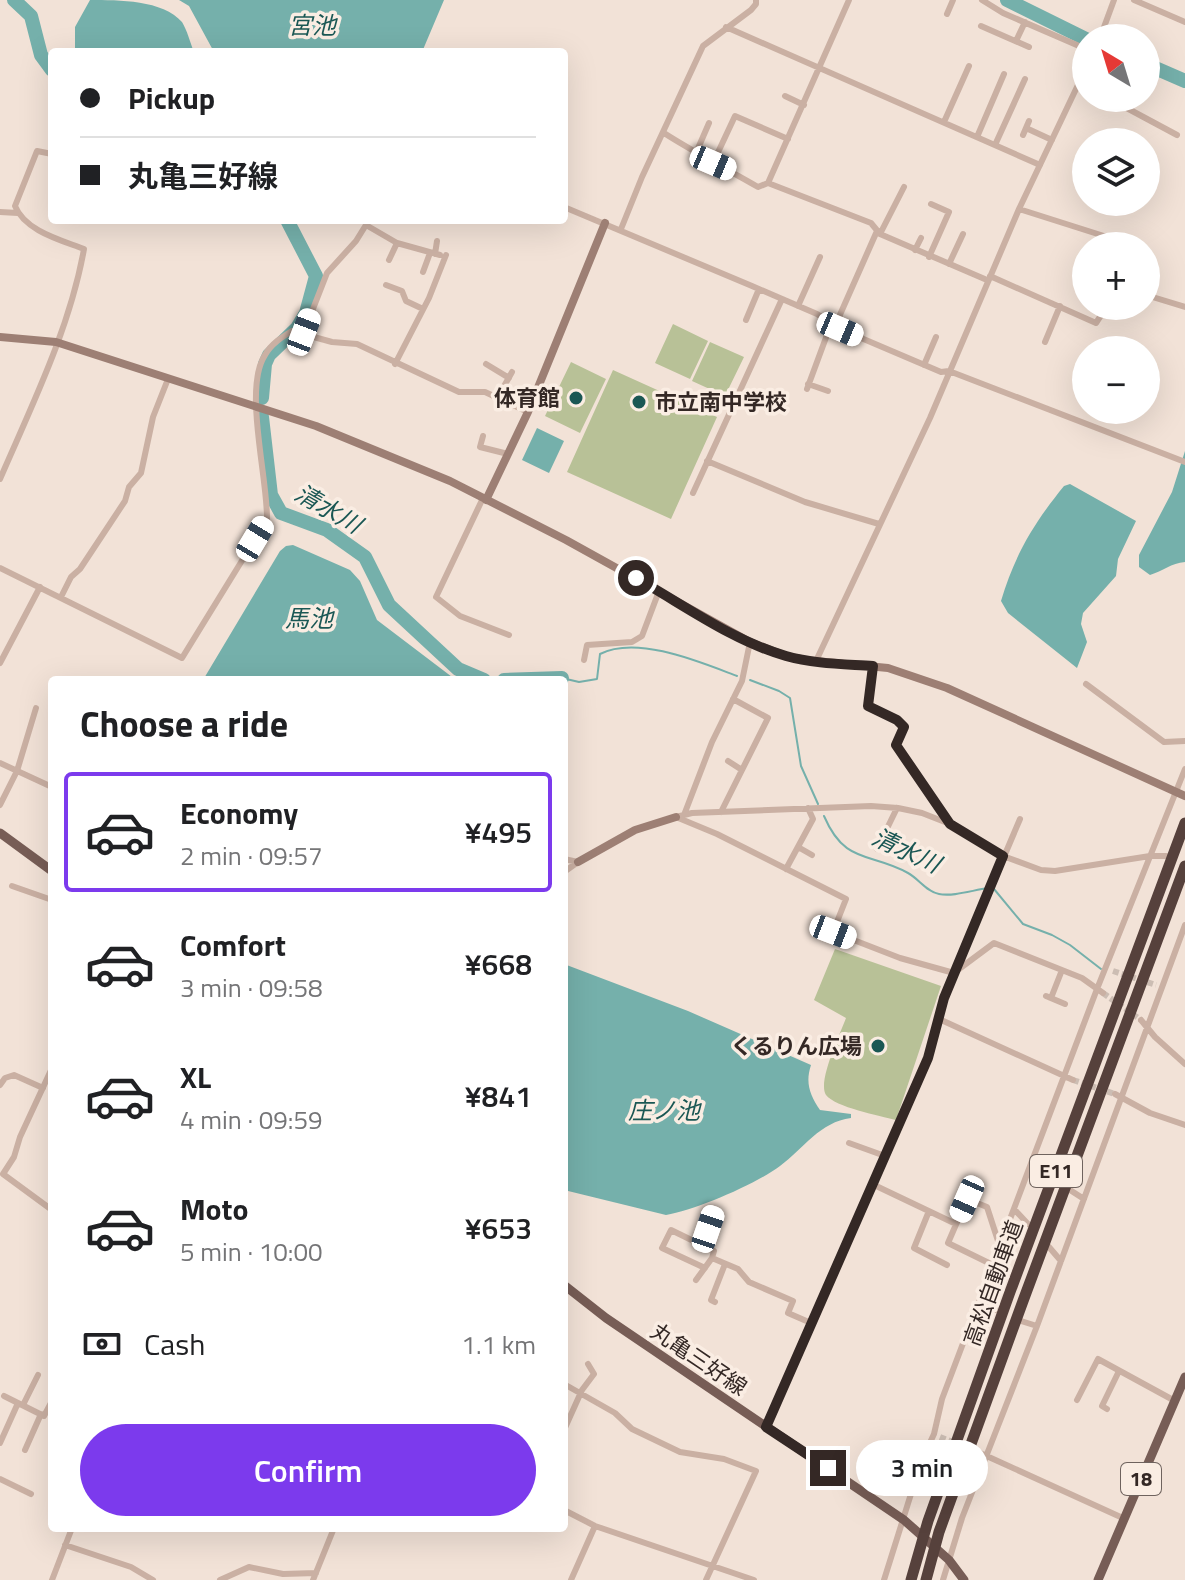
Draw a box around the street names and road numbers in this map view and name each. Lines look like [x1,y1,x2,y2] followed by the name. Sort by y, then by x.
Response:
[1030,1155,1082,1187] road number: E11
[954,1215,1032,1351] street label: 高松自動車道
[644,1314,754,1404] street label: 丸亀三好線
[1121,1463,1161,1495] road number: 18

